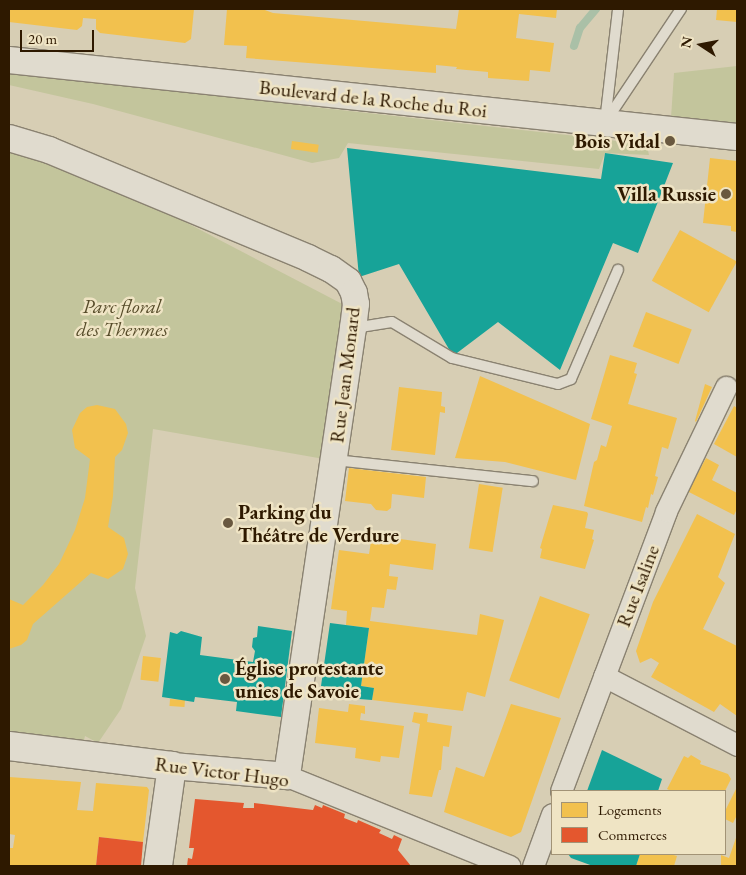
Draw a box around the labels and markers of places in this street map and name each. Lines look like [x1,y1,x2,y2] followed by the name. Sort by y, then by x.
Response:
[575,129,660,153] place label: Bois Vidal
[664,135,676,147] marker: Bois Vidal
[617,182,716,206] place label: Villa Russie
[720,188,732,200] marker: Villa Russie
[238,500,399,547] place label: Parking du Théâtre de Verdure
[222,517,234,529] marker: Parking du Théâtre de Verdure
[235,656,383,703] place label: Église protestante unies de Savoie
[219,673,231,685] marker: Église protestante unies de Savoie

